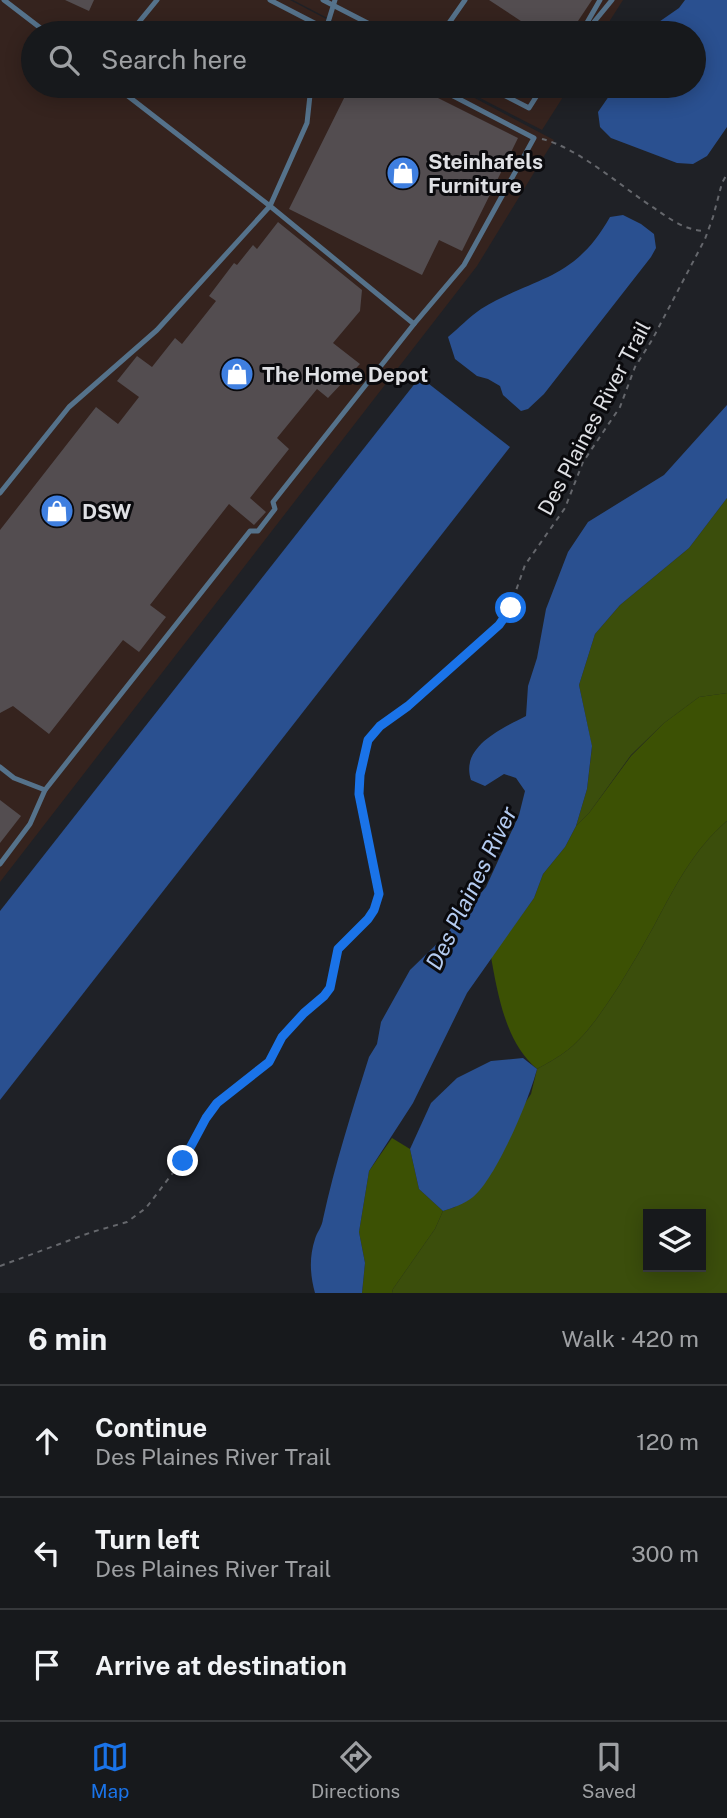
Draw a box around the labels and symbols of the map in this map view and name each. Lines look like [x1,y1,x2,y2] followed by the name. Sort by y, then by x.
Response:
[428,149,543,198] place label: Steinhafels Furniture
[384,154,422,192] shop icon: Steinhafels Furniture
[532,317,656,519] street label: Des Plaines River Trail
[218,355,256,393] shop icon: The Home Depot
[262,362,428,387] place label: The Home Depot
[38,492,76,530] shop icon: DSW
[82,499,131,524] place label: DSW
[495,592,526,623] route start
[420,802,522,974] water label: Des Plaines River
[167,1145,198,1176] route end

